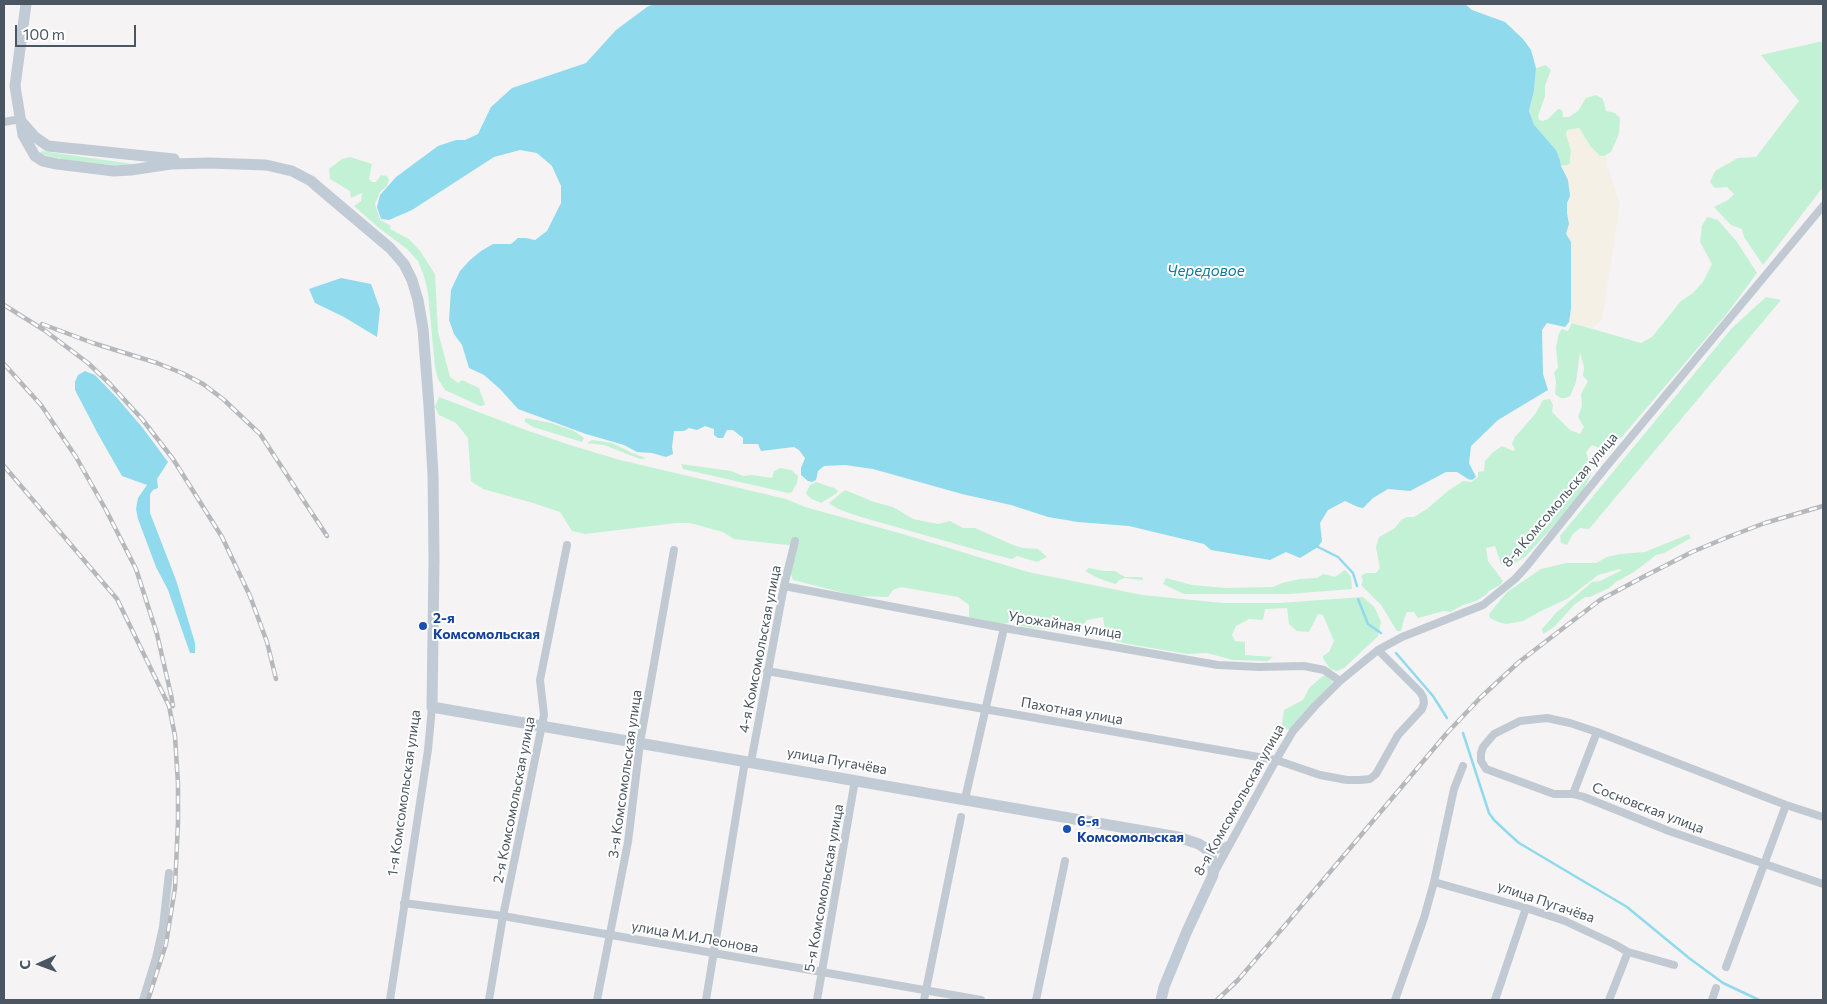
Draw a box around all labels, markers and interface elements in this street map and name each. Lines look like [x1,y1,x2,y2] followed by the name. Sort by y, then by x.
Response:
[18,15,139,47] scale bar
[23,25,65,43] text: 100 m
[1167,262,1245,280] water label: Чередовое
[1499,429,1621,571] street label: 8-я Комсомольская улица
[736,564,784,734] street label: 4-я Комсомольская улица
[1007,608,1123,642] street label: Урожайная улица
[433,610,540,642] place label: 2-я Комсомольская
[417,620,429,632] marker: 2-я Комсомольская
[605,689,645,859] street label: 3-я Комсомольская улица
[1020,694,1124,728] street label: Пахотная улица
[384,709,424,877] street label: 1-я Комсомольская улица
[490,715,538,885] street label: 2-я Комсомольская улица
[1190,721,1288,879] street label: 8-я Комсомольская улица
[786,744,888,778] street label: улица Пугачёва
[1590,779,1706,837] street label: Сосновская улица
[801,803,847,973] street label: 5-я Комсомольская улица
[1077,813,1184,846] place label: 6-я Комсомольская
[1061,823,1073,835] marker: 6-я Комсомольская
[1495,878,1597,926] street label: улица Пугачёва
[630,918,760,956] street label: улица М.И.Леонова
[15,939,65,989] north arrow
[16,959,33,970] text: С

